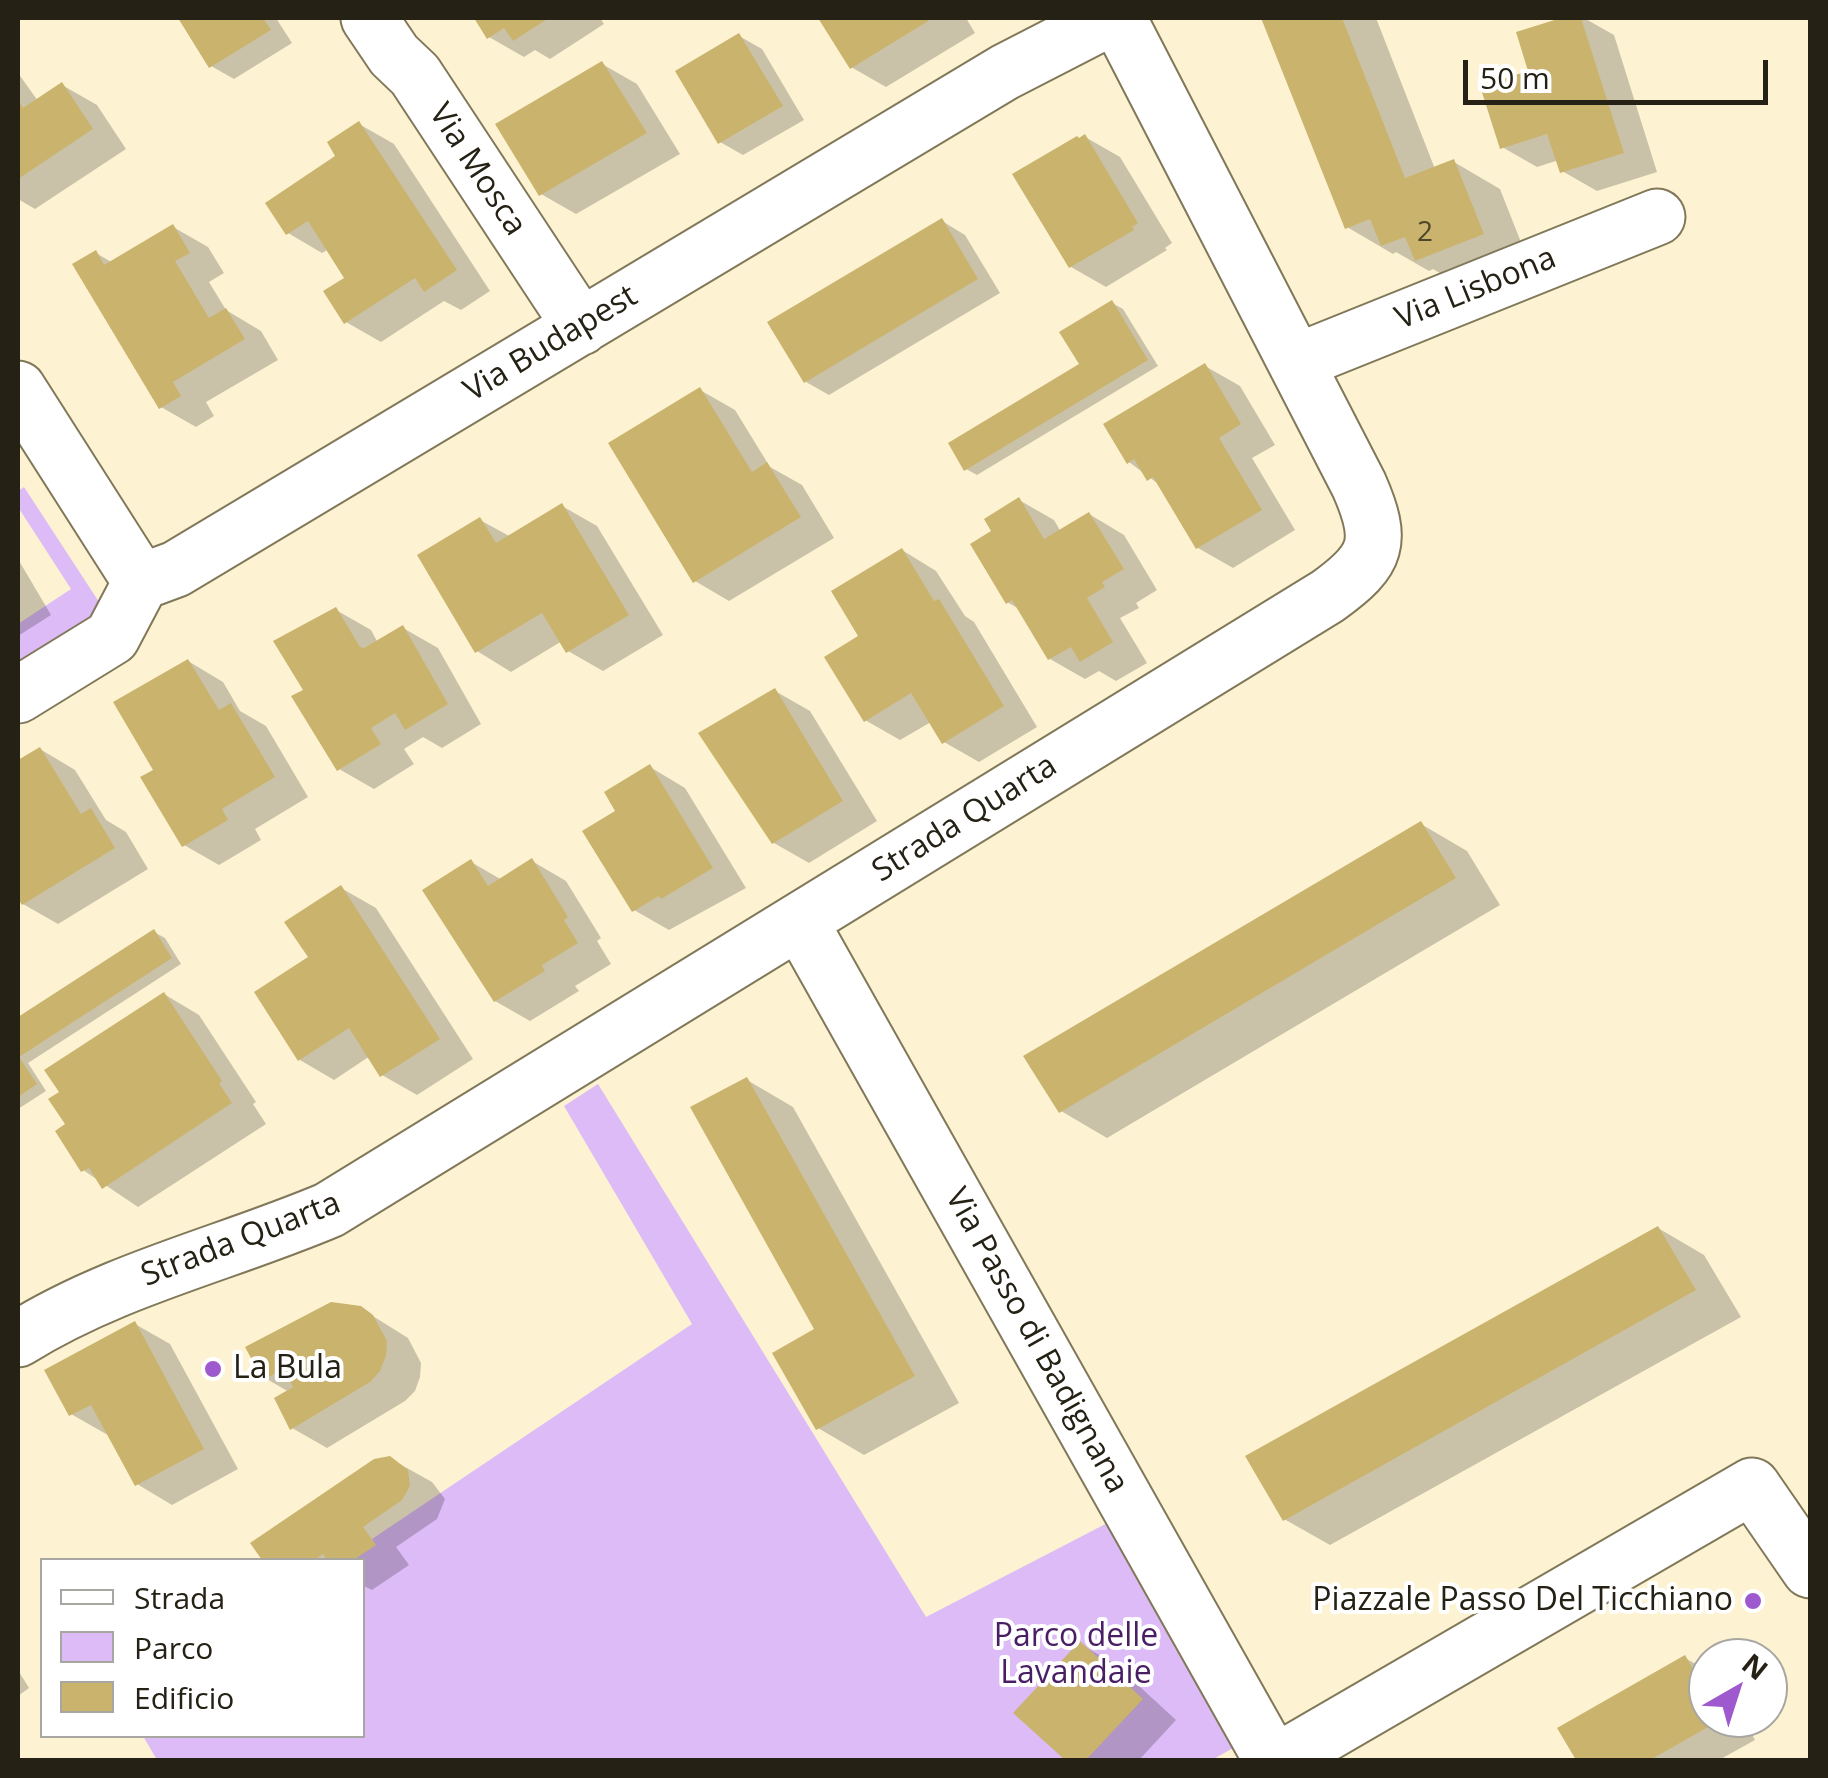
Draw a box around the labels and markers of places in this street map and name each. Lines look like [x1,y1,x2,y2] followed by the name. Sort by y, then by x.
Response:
[233,1350,342,1388] place label: La Bula
[202,1358,224,1380] marker: La Bula
[1312,1582,1733,1620] place label: Piazzale Passo Del Ticchiano
[1742,1590,1764,1612] marker: Piazzale Passo Del Ticchiano

